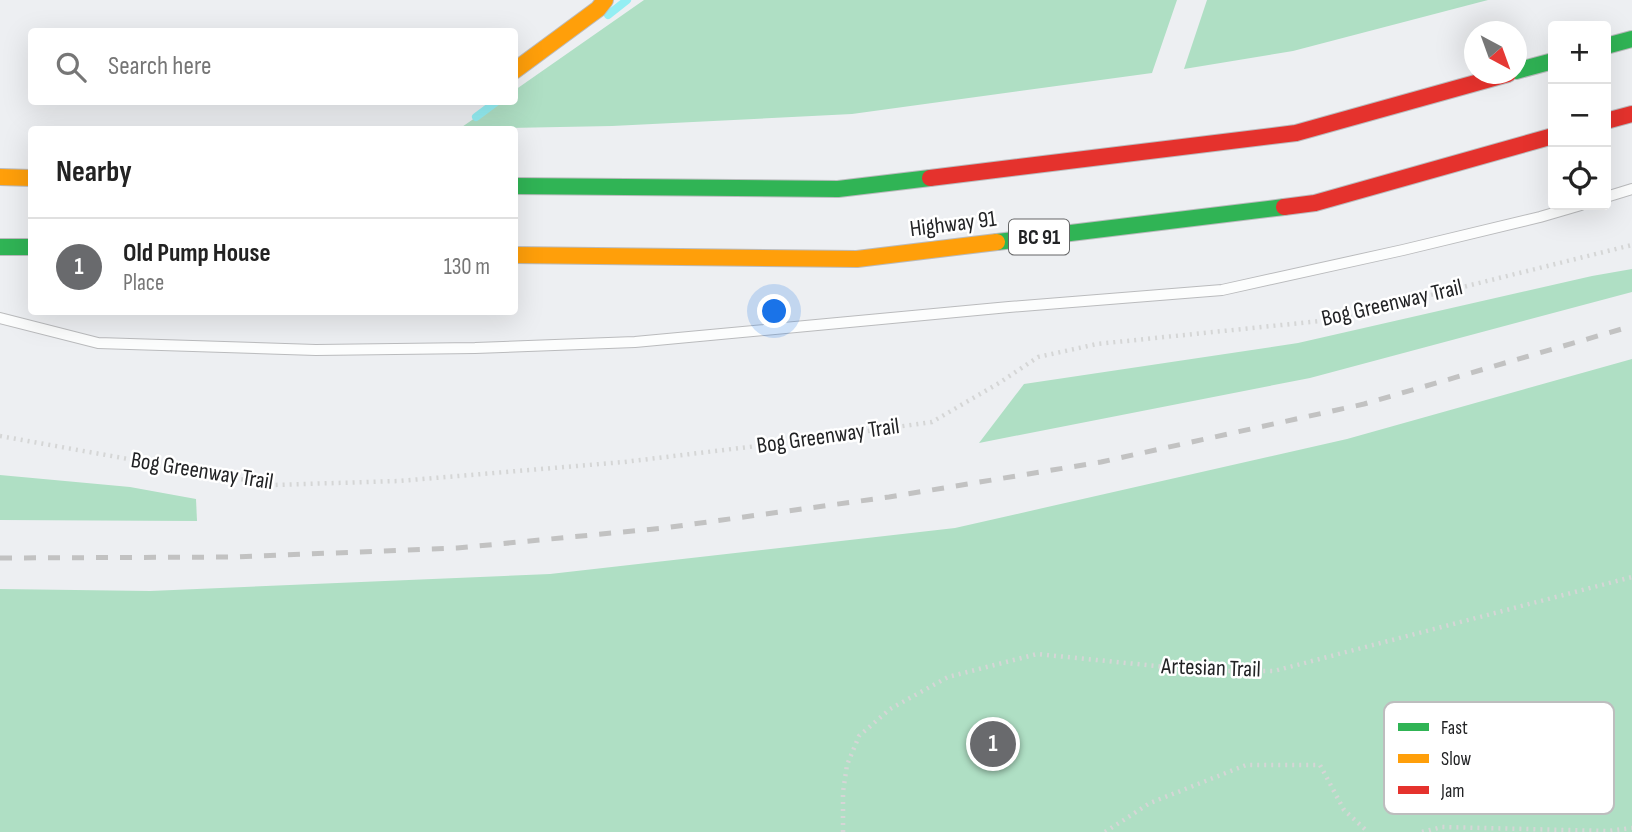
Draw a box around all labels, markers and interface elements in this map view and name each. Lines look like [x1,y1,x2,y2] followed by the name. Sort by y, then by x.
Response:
[1464,21,1527,84] north arrow
[1548,21,1611,210] map controls
[1548,21,1611,84] button: +
[28,28,518,105] search box
[52,48,90,86] icon: search
[108,51,211,82] text: Search here
[1548,84,1611,147] button: −
[1548,147,1611,210] button: locate
[56,154,132,190] text: Nearby
[908,205,998,243] street label: Highway 91
[1009,219,1069,254] road number: BC 91
[123,238,271,269] text: Old Pump House
[74,253,84,281] text: 1
[444,253,490,281] text: 130 m
[123,269,164,297] text: Place
[1319,273,1465,333] street label: Bog Greenway Trail
[757,294,791,328] your location
[755,412,901,460] street label: Bog Greenway Trail
[129,446,275,496] street label: Bog Greenway Trail
[1160,652,1261,684] street label: Artesian Trail
[1384,702,1614,814] legend
[1441,717,1468,740] text: Fast
[970,718,1016,770] pin: 1
[1441,748,1471,771] text: Slow
[1440,780,1464,803] text: Jam

